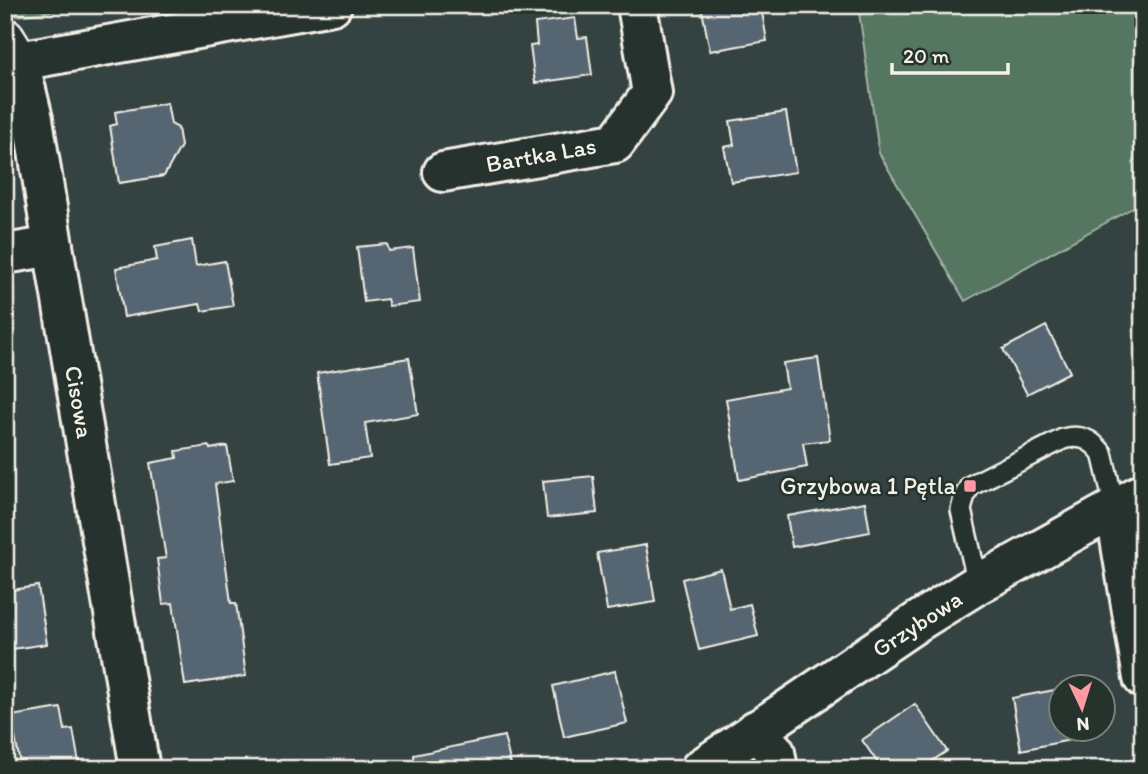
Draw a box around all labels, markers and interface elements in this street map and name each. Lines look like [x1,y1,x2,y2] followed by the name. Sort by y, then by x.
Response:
[892,32,1008,76] scale bar
[903,43,950,68] text: 20 m
[484,131,598,178] street label: Bartka Las
[59,363,100,441] street label: Cisowa
[780,471,956,500] place label: Grzybowa 1 Pętla
[962,478,978,494] marker: Grzybowa 1 Pętla
[866,584,967,663] street label: Grzybowa
[1046,672,1116,742] north arrow
[1076,713,1090,736] text: N

